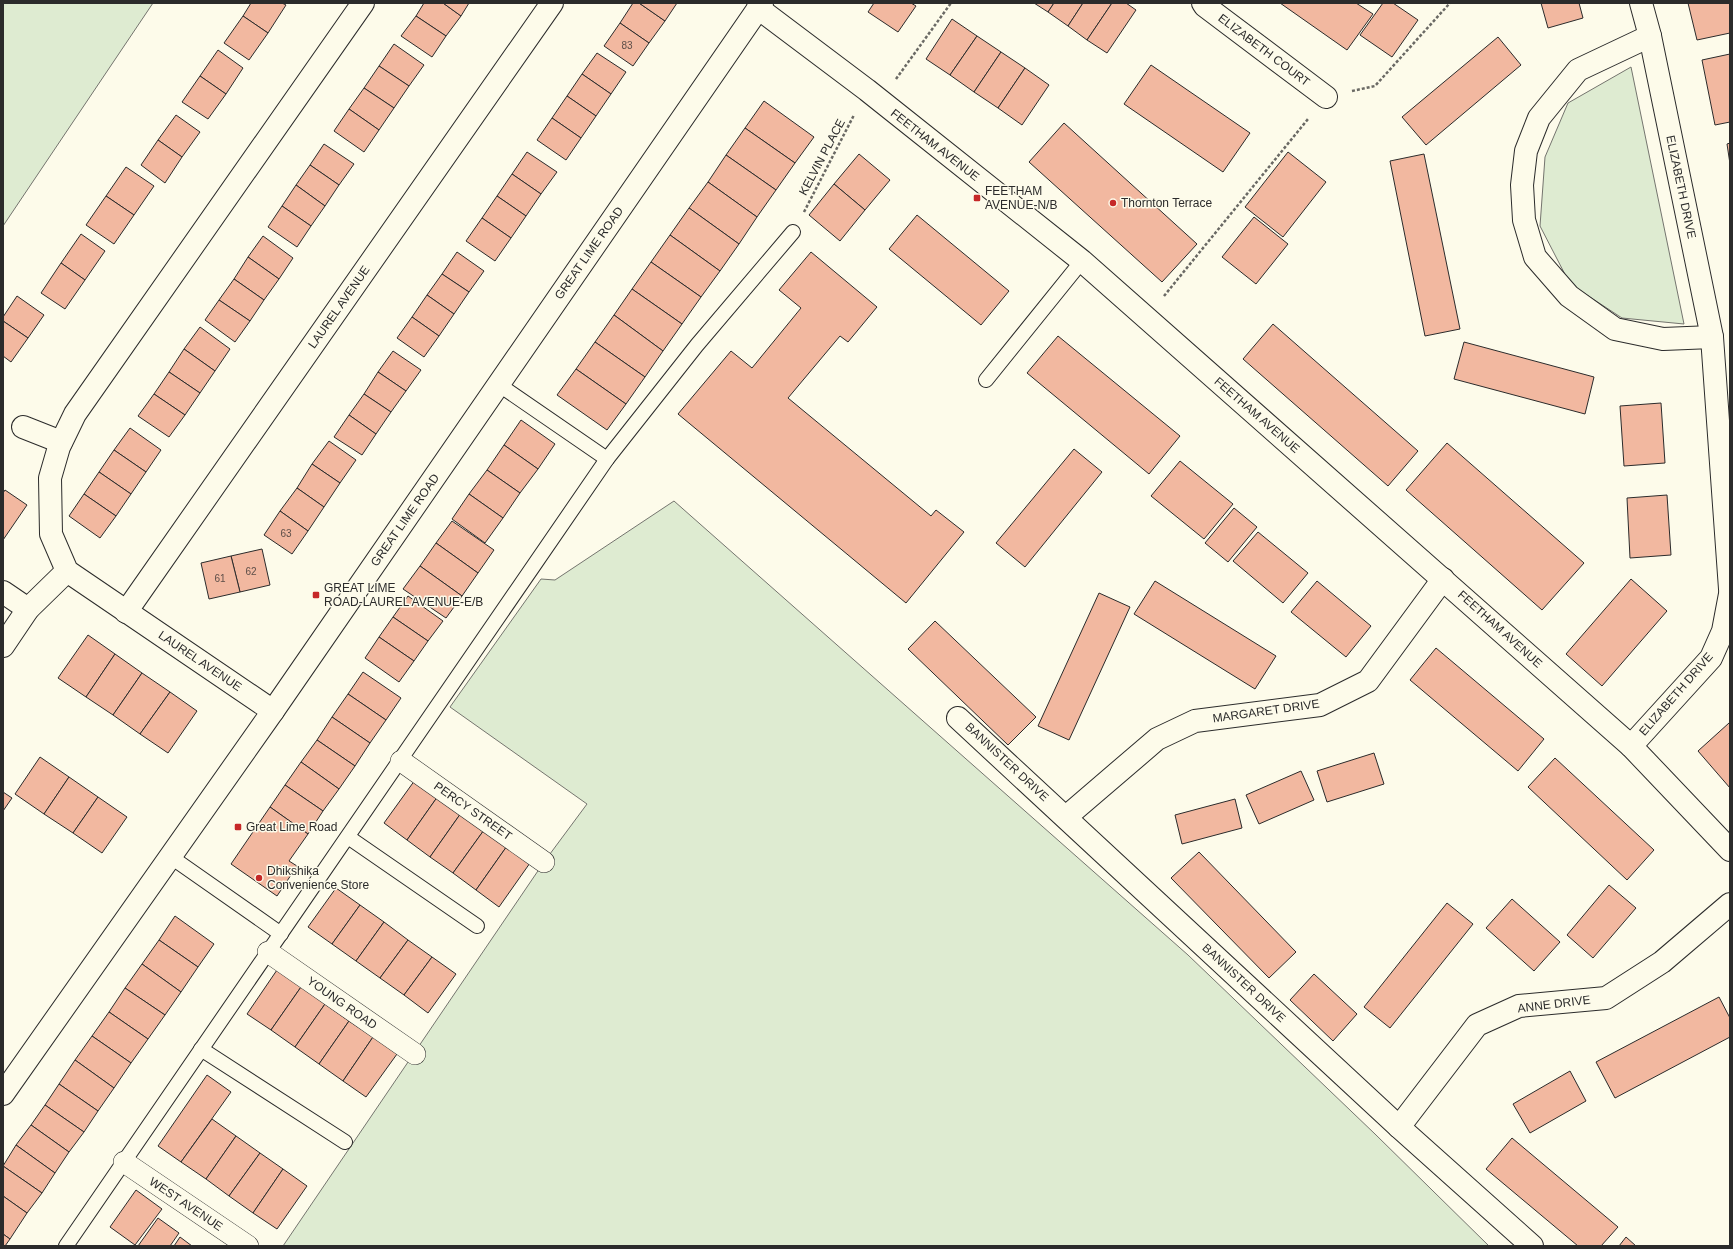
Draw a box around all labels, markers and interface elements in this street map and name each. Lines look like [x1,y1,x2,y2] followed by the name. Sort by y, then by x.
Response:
[1215,11,1313,89] street label: ELIZABETH COURT
[621,40,633,51] house number: 83
[888,106,982,184] street label: FEETHAM AVENUE
[796,116,848,198] street label: KELVIN PLACE
[1663,134,1699,240] street label: ELIZABETH DRIVE
[985,184,1057,212] place label: FEETHAM AVENUE-N/B
[972,193,982,203] marker: FEETHAM AVENUE-N/B
[1121,196,1212,210] place label: Thornton Terrace
[1108,198,1118,208] marker: Thornton Terrace
[552,204,626,302] street label: GREAT LIME ROAD
[305,263,373,351] street label: LAUREL AVENUE
[1211,374,1303,456] street label: FEETHAM AVENUE
[368,471,442,569] street label: GREAT LIME ROAD
[280,528,292,539] house number: 63
[245,566,257,577] house number: 62
[214,573,226,584] house number: 61
[324,581,483,609] place label: GREAT LIME ROAD-LAUREL AVENUE-E/B
[1455,588,1545,670] street label: FEETHAM AVENUE
[311,590,321,600] marker: GREAT LIME ROAD-LAUREL AVENUE-E/B
[156,628,244,694] street label: LAUREL AVENUE
[1636,650,1716,738] street label: ELIZABETH DRIVE
[1212,697,1320,725] street label: MARGARET DRIVE
[962,720,1052,804] street label: BANNISTER DRIVE
[431,779,515,843] street label: PERCY STREET
[246,820,337,834] place label: Great Lime Road
[233,822,243,832] marker: Great Lime Road
[267,864,369,892] place label: Dhikshika Convenience Store
[254,873,264,883] marker: Dhikshika Convenience Store
[1199,941,1289,1025] street label: BANNISTER DRIVE
[304,974,380,1032] street label: YOUNG ROAD
[1517,993,1591,1015] street label: ANNE DRIVE
[147,1174,225,1234] street label: WEST AVENUE

